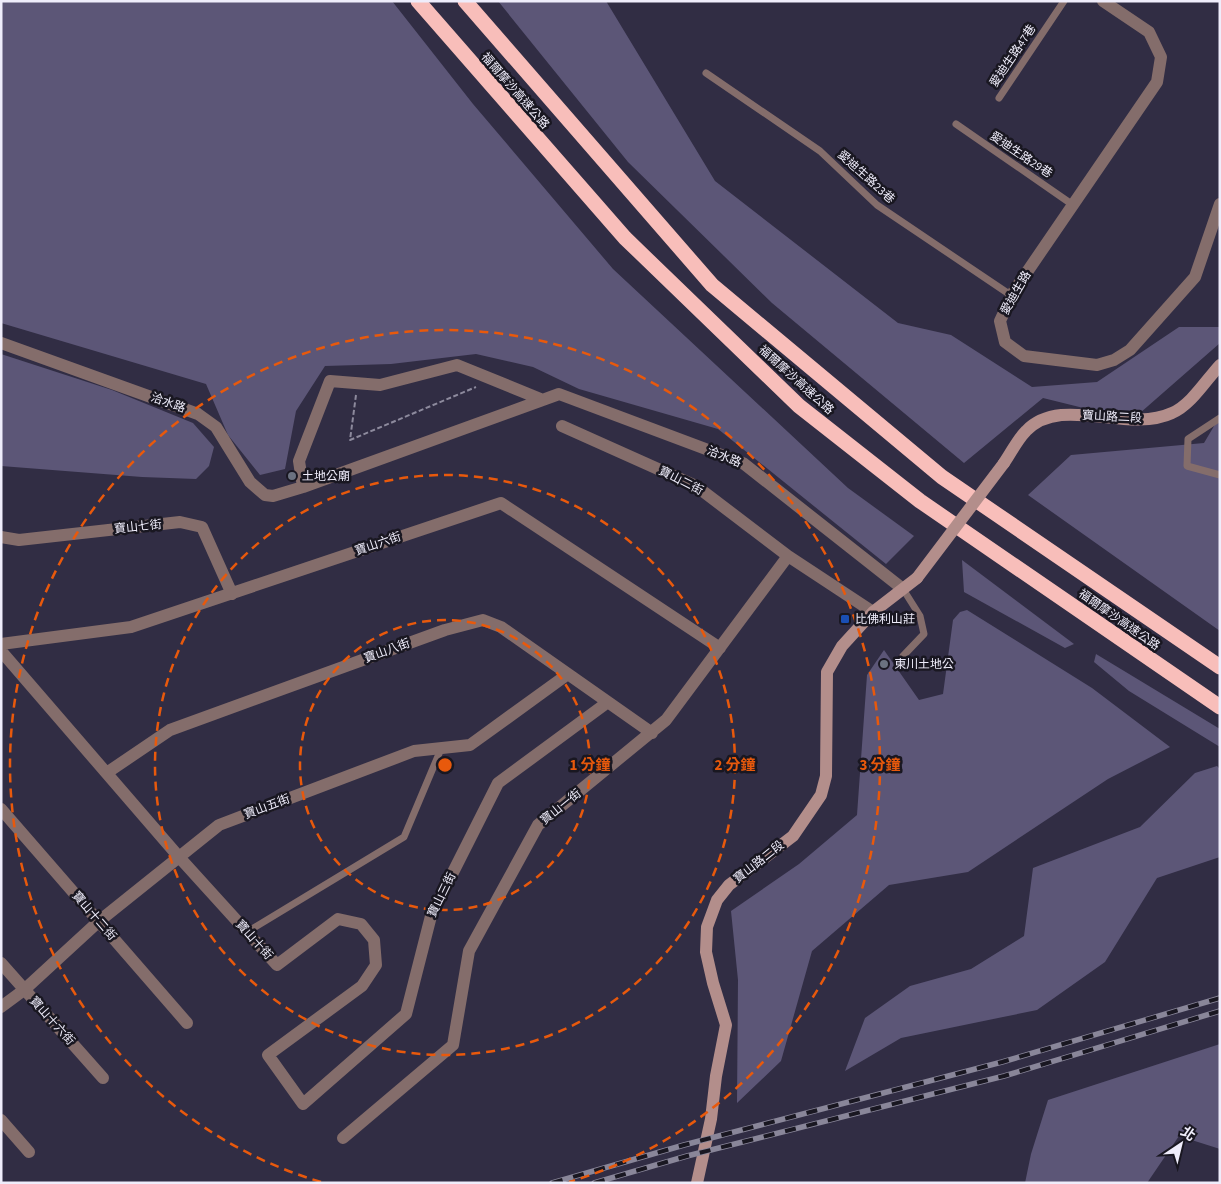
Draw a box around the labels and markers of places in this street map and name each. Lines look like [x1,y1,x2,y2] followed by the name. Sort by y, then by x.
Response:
[302,468,350,485] place label: 土地公廟
[286,470,298,482] marker: 土地公廟
[855,611,915,628] place label: 比佛利山莊
[839,613,851,625] marker: 比佛利山莊
[894,656,954,673] place label: 東川土地公
[878,658,890,670] marker: 東川土地公
[436,756,454,774] centre of rings

